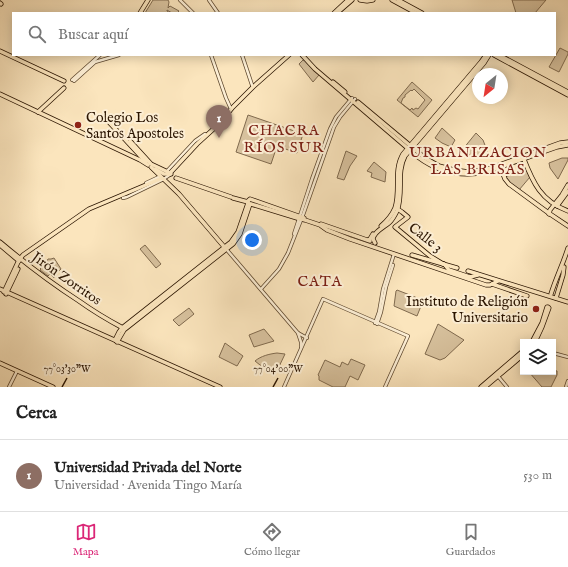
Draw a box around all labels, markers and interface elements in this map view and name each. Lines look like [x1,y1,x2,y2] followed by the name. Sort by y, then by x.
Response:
[12,12,556,56] search box
[26,23,48,45] icon: search
[58,25,128,44] text: Buscar aquí
[472,68,508,104] north arrow
[206,105,232,138] pin: 1
[86,109,184,143] place label: Colegio Los Santos Apostoles
[73,120,83,130] marker: Colegio Los Santos Apostoles
[244,121,324,157] district label: CHACRA RÍOS SUR
[409,143,547,179] district label: URBANIZACION LAS BRISAS
[405,219,446,257] street label: Calle 3
[242,230,262,250] your location
[26,247,105,309] street label: Jirón Zorritos
[297,272,343,291] district label: CATA
[406,293,529,327] place label: Instituto de Religión Universitario
[531,304,541,314] marker: Instituto de Religión Universitario
[520,339,556,375] map controls
[520,339,556,375] button: layers
[43,363,91,376] text: 77°03'30"W
[253,363,303,376] text: 77°04'00"W
[16,403,57,424] text: Cerca
[54,458,242,477] text: Universidad Privada del Norte
[27,467,31,484] text: 1
[523,467,552,484] text: 530 m
[54,477,242,494] text: Universidad · Avenida Tingo María
[73,521,99,559] tab: Mapa
[244,521,300,559] tab: Cómo llegar
[446,521,495,559] tab: Guardados

